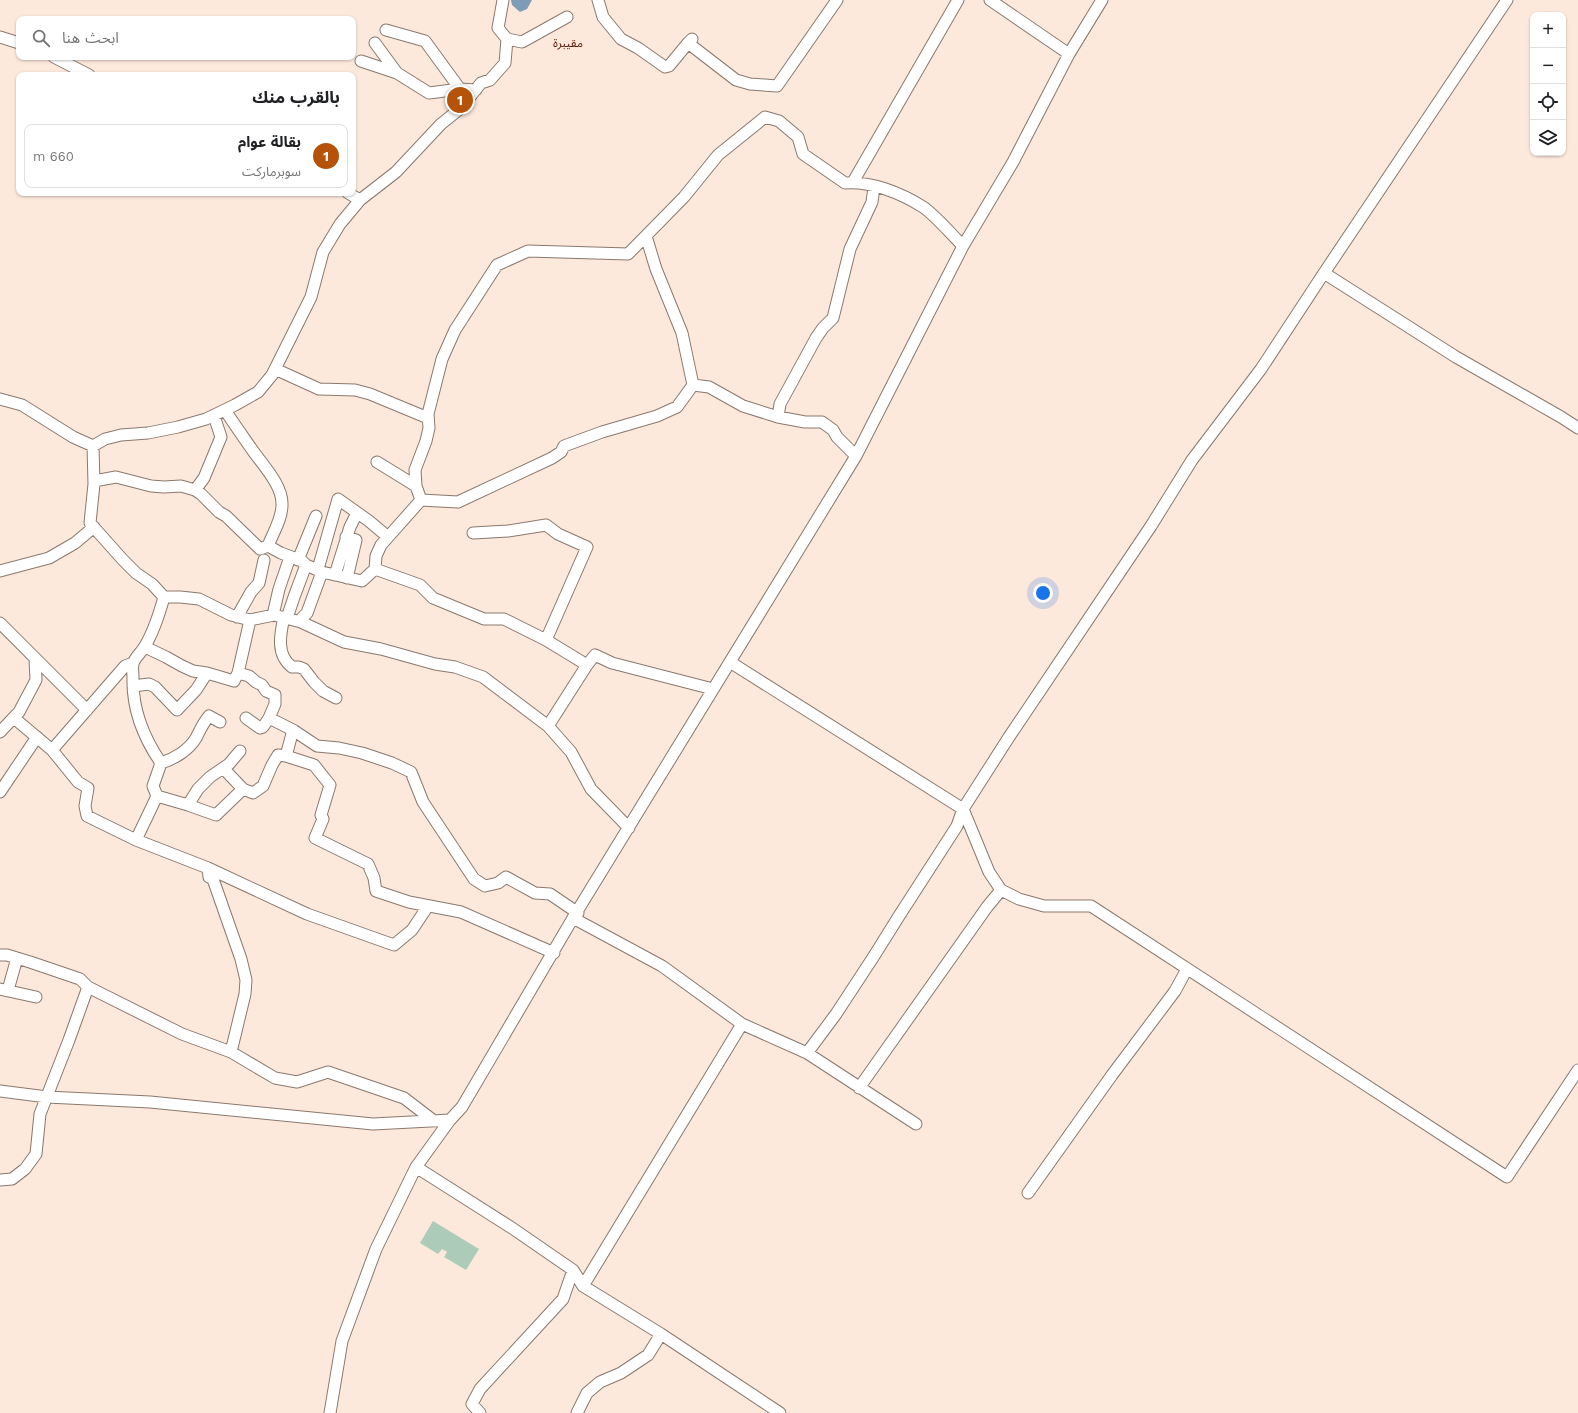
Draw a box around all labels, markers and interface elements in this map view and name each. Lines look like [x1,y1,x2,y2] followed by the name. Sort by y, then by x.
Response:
[1530,12,1566,156] map controls
[1530,12,1566,48] button: +
[16,16,356,60] search box
[30,27,52,49] icon: search
[62,29,119,47] text: ابحث هنا
[553,36,583,50] district label: مقيبرة
[1530,48,1566,84] button: −
[1530,84,1566,120] button: locate
[447,85,473,115] pin: 1
[252,87,340,107] text: بالقرب منك
[1530,120,1566,156] button: layers
[238,133,301,151] text: بقالة عوام
[33,149,74,164] text: 660 m
[323,149,329,164] text: 1
[242,164,301,179] text: سوبرماركت
[1033,583,1053,603] your location

